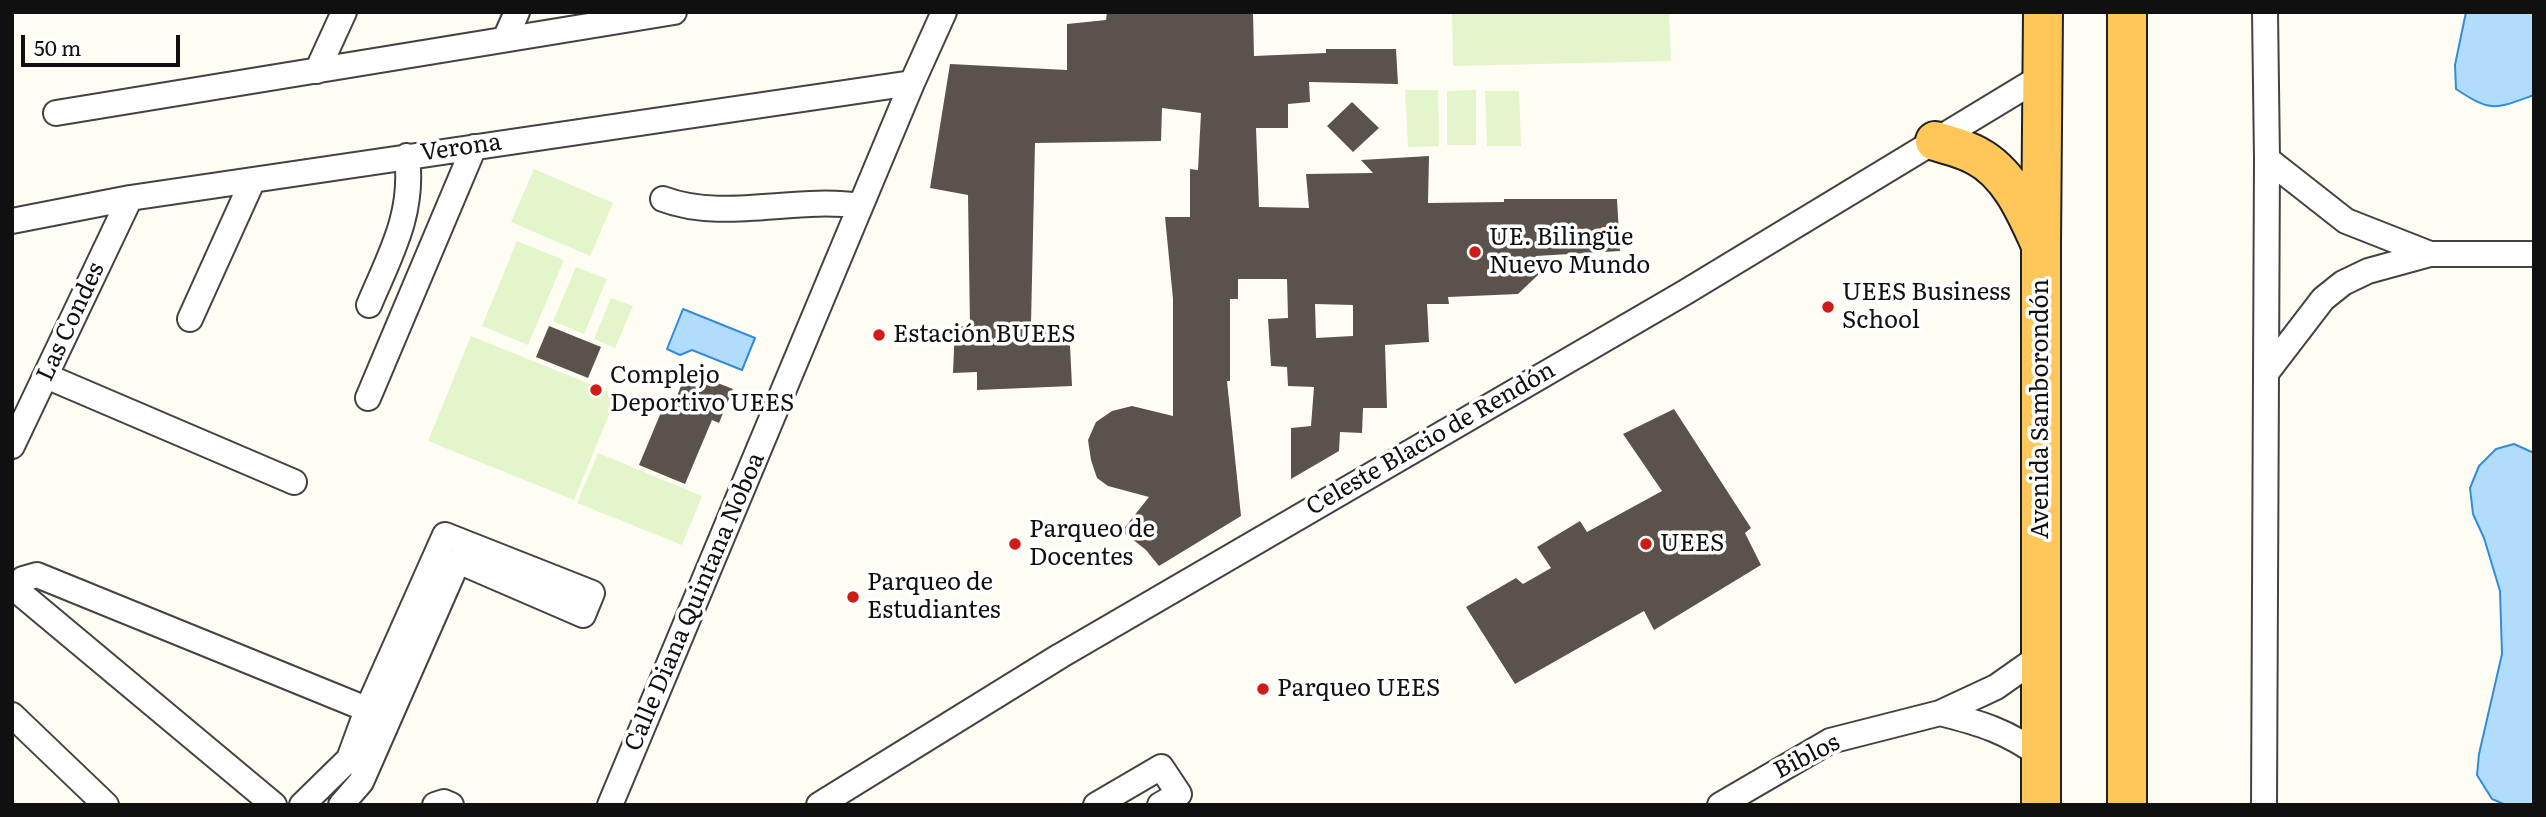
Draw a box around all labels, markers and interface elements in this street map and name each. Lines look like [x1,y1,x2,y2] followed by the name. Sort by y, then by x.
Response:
[24,21,184,65] scale bar
[34,31,81,62] text: 50 m
[419,128,503,168] street label: Verona
[1489,224,1650,280] place label: UE. Bilingüe Nuevo Mundo
[1467,244,1483,260] marker: UE. Bilingüe Nuevo Mundo
[31,258,111,386] street label: Las Condes
[1842,279,2011,335] place label: UEES Business School
[2027,279,2055,539] street label: Avenida Samborondón
[1820,299,1836,315] marker: UEES Business School
[893,321,1076,349] place label: Estación BUEES
[871,327,887,343] marker: Estación BUEES
[1302,356,1560,522] street label: Celeste Blacio de Rendón
[610,362,794,418] place label: Complejo Deportivo UEES
[588,382,604,398] marker: Complejo Deportivo UEES
[619,448,771,756] street label: Calle Diana Quintana Noboa
[1029,516,1155,572] place label: Parqueo de Docentes
[1660,530,1724,558] place label: UEES
[1007,536,1023,552] marker: Parqueo de Docentes
[1638,536,1654,552] marker: UEES
[867,569,1001,625] place label: Parqueo de Estudiantes
[845,589,861,605] marker: Parqueo de Estudiantes
[1277,675,1440,703] place label: Parqueo UEES
[1255,681,1271,697] marker: Parqueo UEES
[1769,728,1845,786] street label: Biblos

